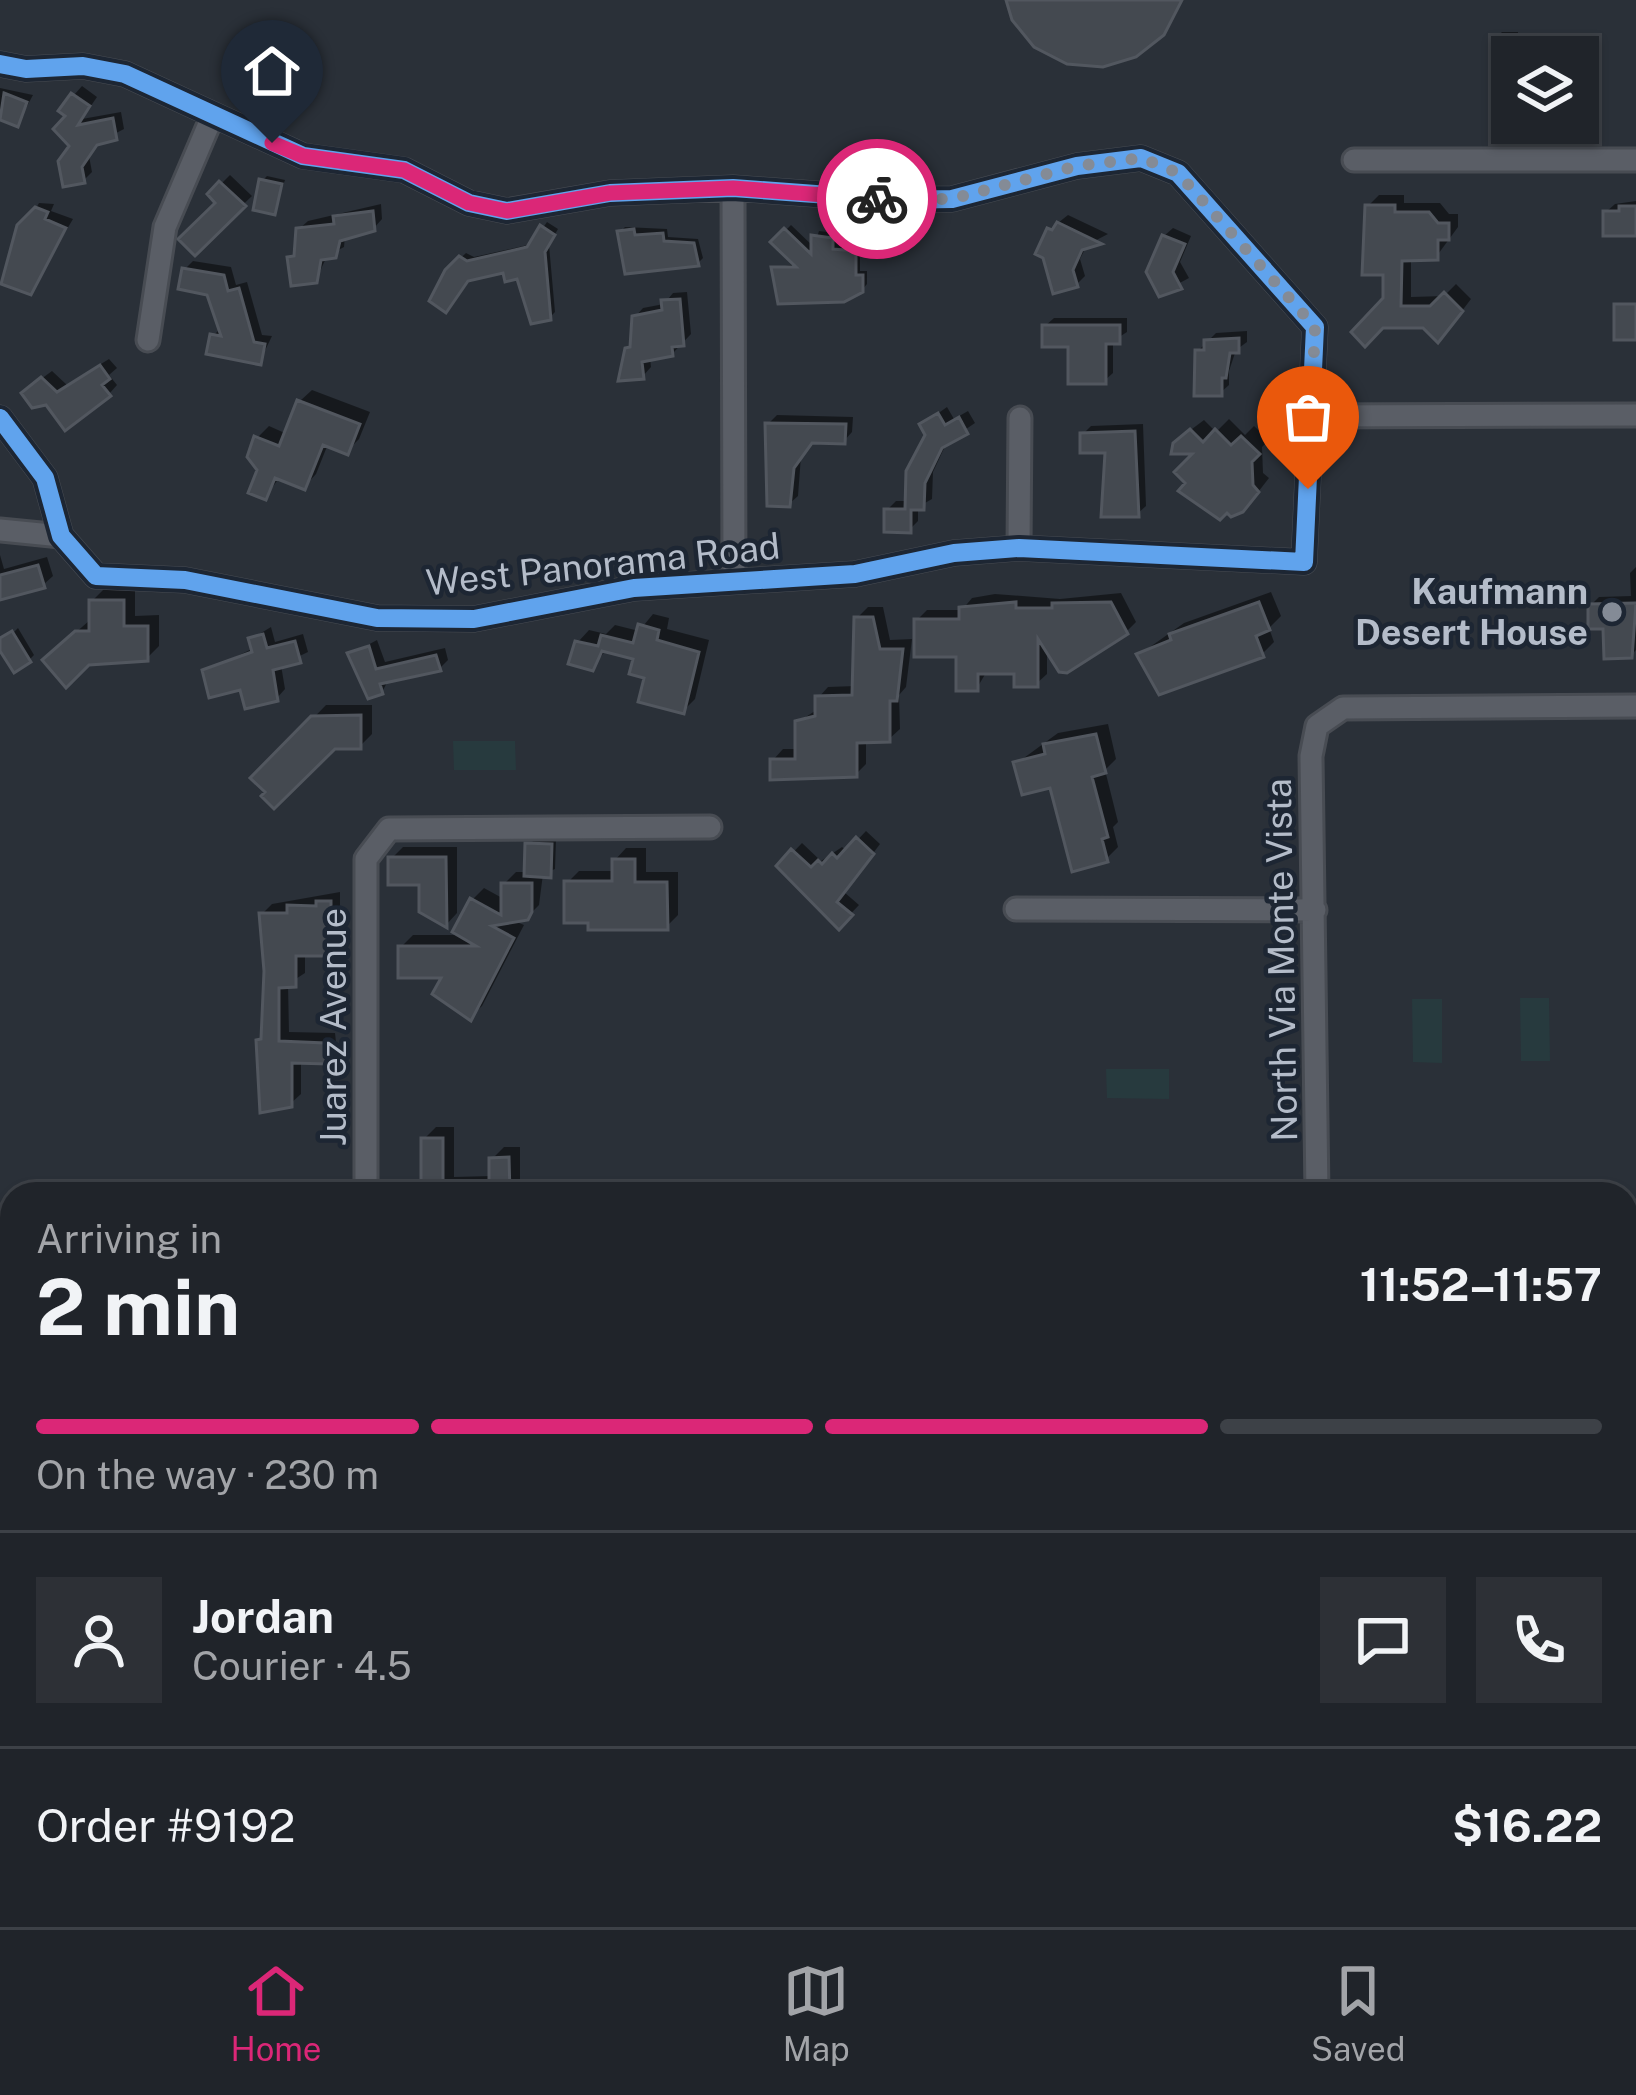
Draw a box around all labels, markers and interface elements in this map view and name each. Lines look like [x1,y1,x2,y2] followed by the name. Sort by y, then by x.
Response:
[221,20,323,143] pin
[1491,36,1599,144] map controls
[1491,36,1599,144] button: layers
[239,38,305,104] icon: home
[817,139,937,259] courier
[844,166,910,232] icon: bike
[1257,366,1359,489] pin
[1275,384,1341,450] icon: bag
[424,525,782,603] street label: West Panorama Road
[1355,570,1588,653] place label: Kaufmann Desert House
[1599,599,1625,625] marker: Kaufmann Desert House
[1257,778,1305,1142] street label: North Via Monte Vista
[312,908,354,1146] street label: Juarez Avenue
[36,1216,222,1262] text: Arriving in
[1360,1258,1602,1311] text: 11:52–11:57
[36,1261,240,1353] text: 2 min
[36,1452,379,1498] text: On the way · 230 m
[36,1577,162,1703] button: person
[1320,1577,1446,1703] button: chat
[1476,1577,1602,1703] button: phone
[192,1590,334,1643] text: Jordan
[192,1643,412,1689] text: Courier · 4.5
[36,1799,295,1852] text: Order #9192
[1452,1799,1602,1852] text: $16.22
[231,1958,322,2068] tab: Home
[783,1958,850,2068] tab: Map
[1311,1958,1405,2068] tab: Saved

